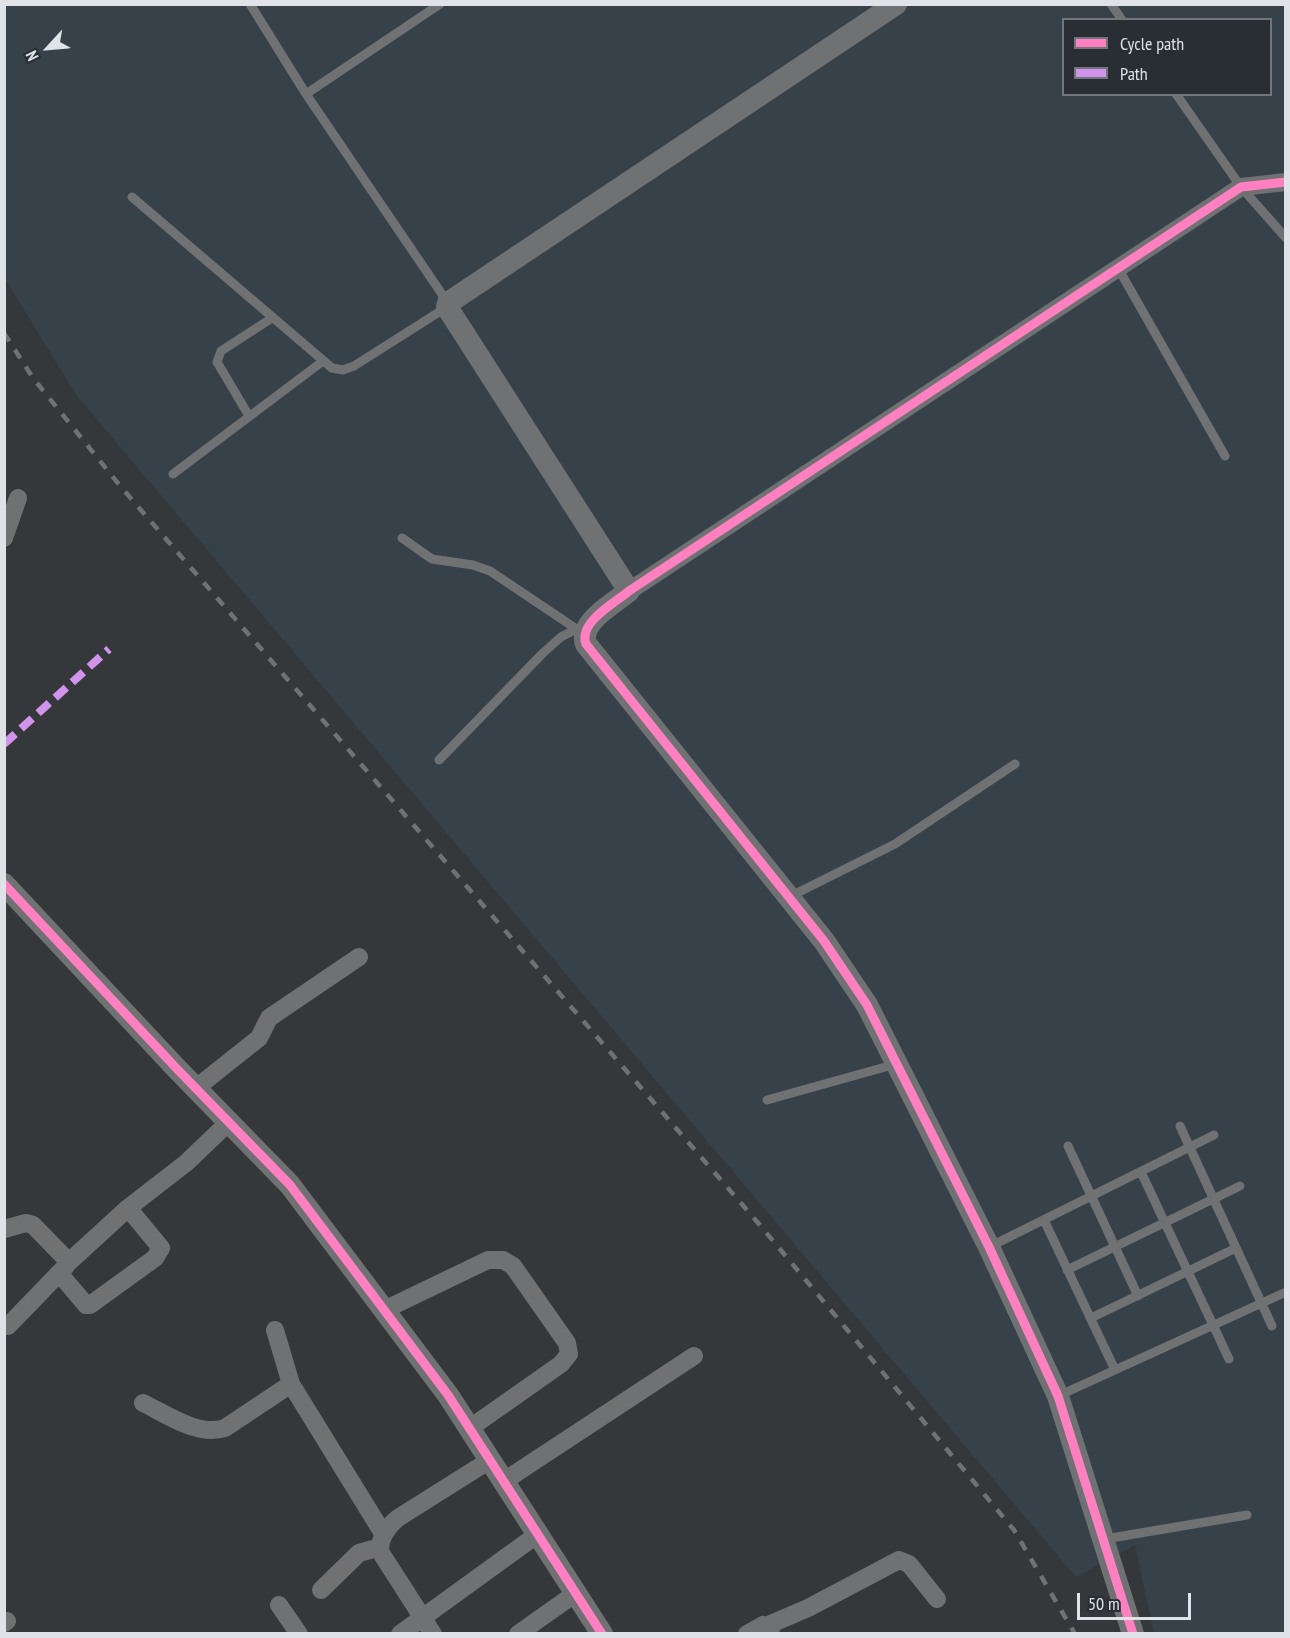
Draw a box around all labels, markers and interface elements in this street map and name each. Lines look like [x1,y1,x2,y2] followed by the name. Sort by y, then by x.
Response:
[18,18,78,78] north arrow
[1062,18,1272,96] legend
[1120,32,1184,55] text: Cycle path
[21,48,43,64] text: N
[1120,62,1148,85] text: Path
[1080,1581,1194,1619] scale bar
[1088,1592,1120,1615] text: 50 m

